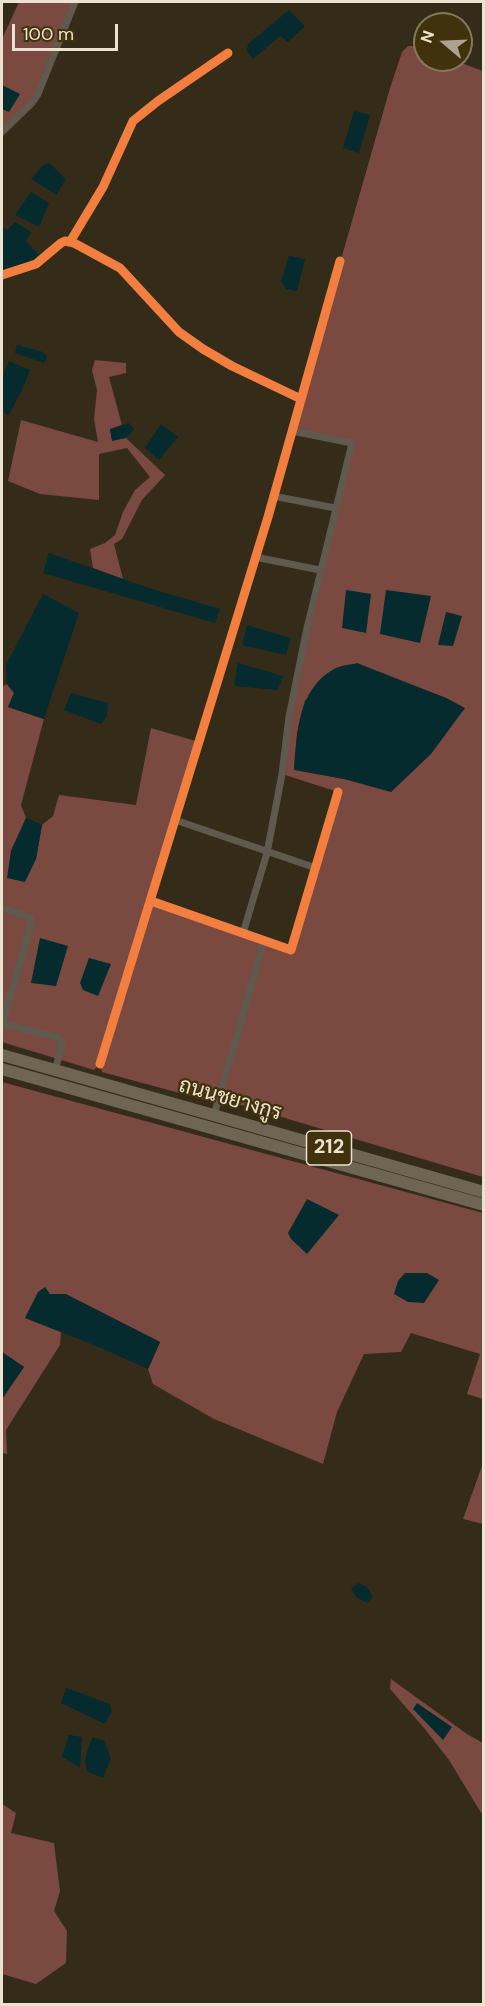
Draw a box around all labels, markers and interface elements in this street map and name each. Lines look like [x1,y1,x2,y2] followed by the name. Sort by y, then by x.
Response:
[15,12,122,50] scale bar
[413,12,473,72] north arrow
[23,22,74,46] text: 100 m
[416,28,439,46] text: N
[176,1073,284,1127] street label: ถนนชยางกูร
[306,1131,352,1165] road number: 212

